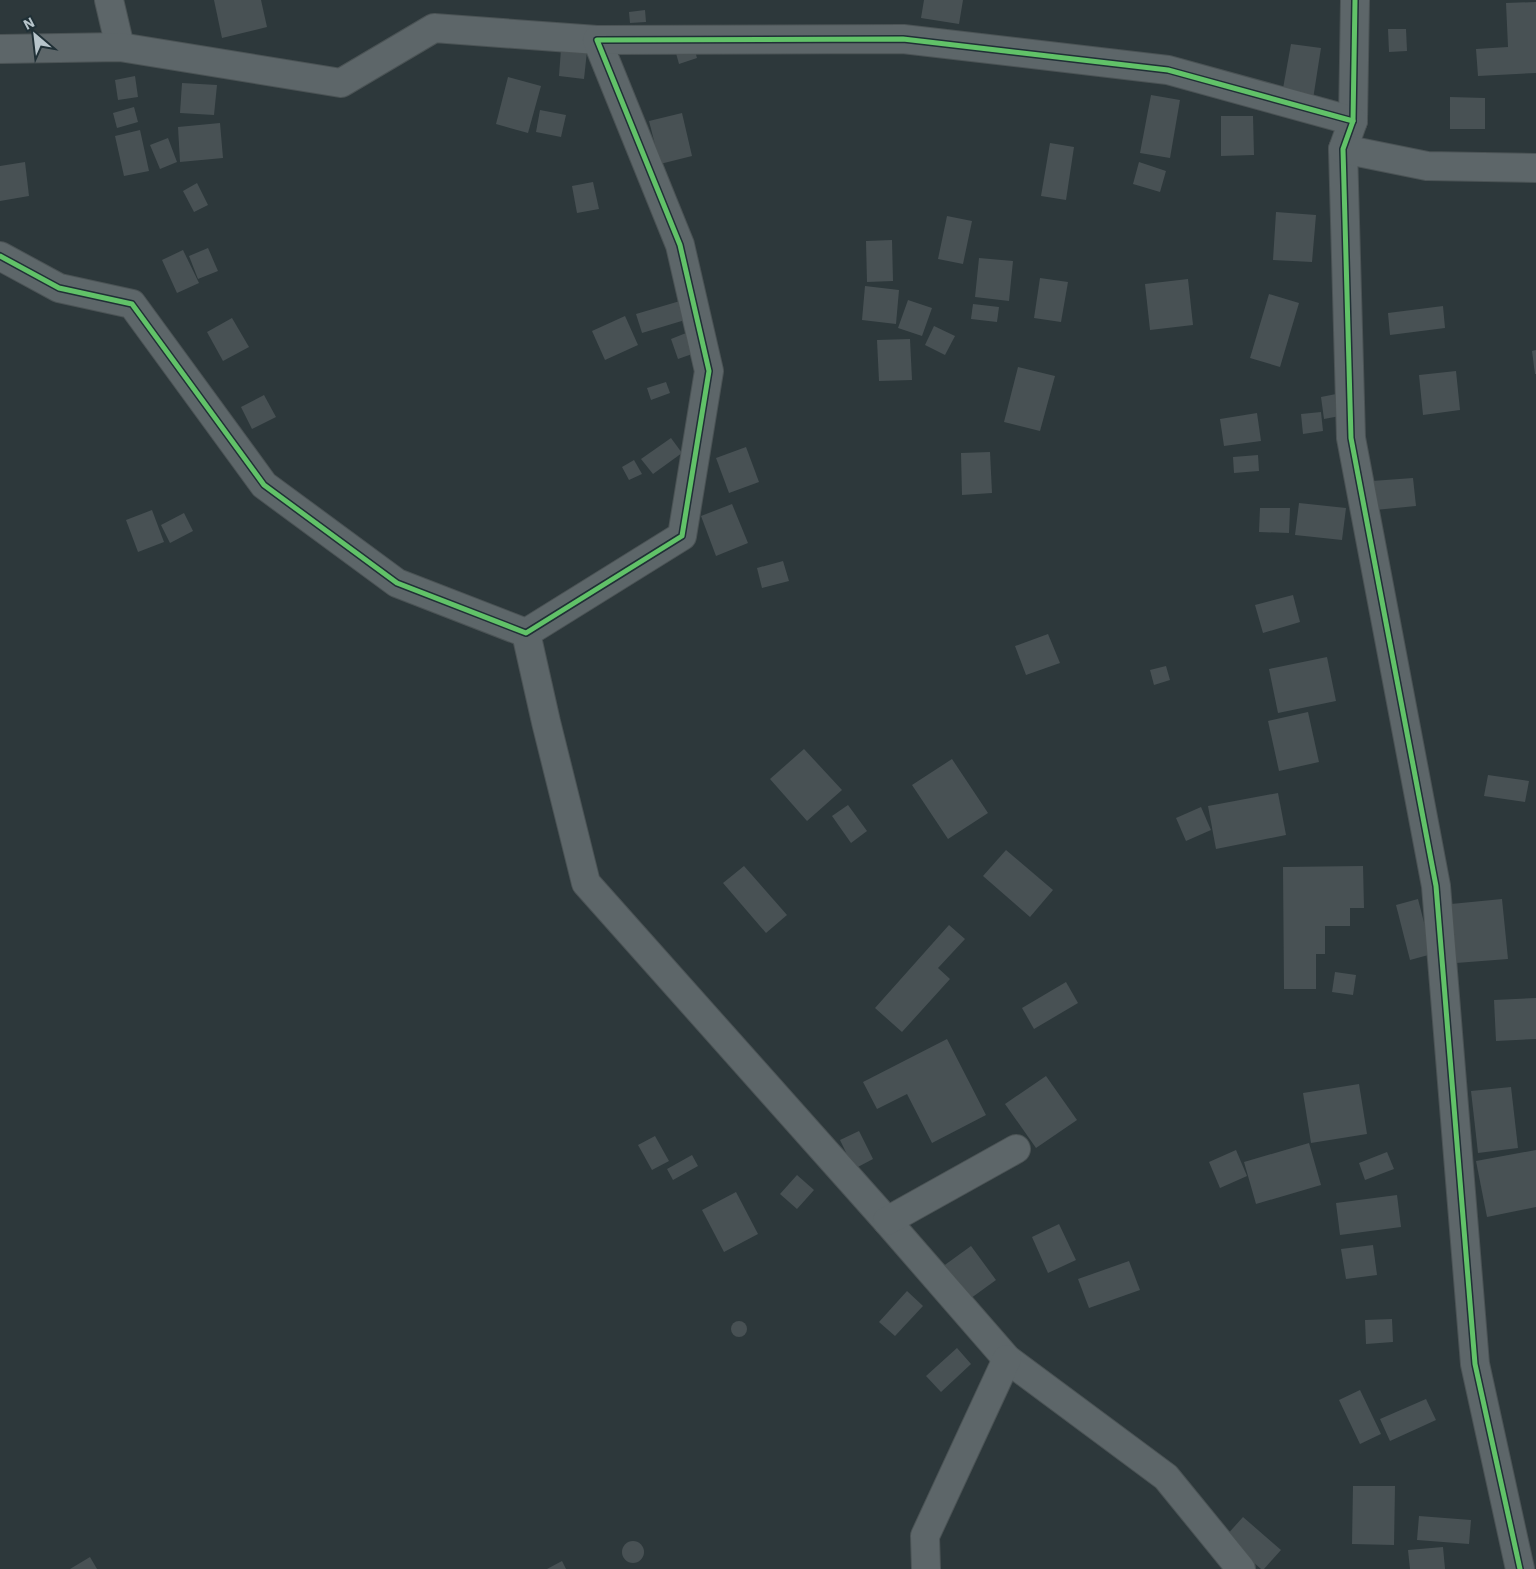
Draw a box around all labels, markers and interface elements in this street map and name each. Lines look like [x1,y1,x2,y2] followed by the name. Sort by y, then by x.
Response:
[10,10,60,60] north arrow
[20,13,38,34] text: N

